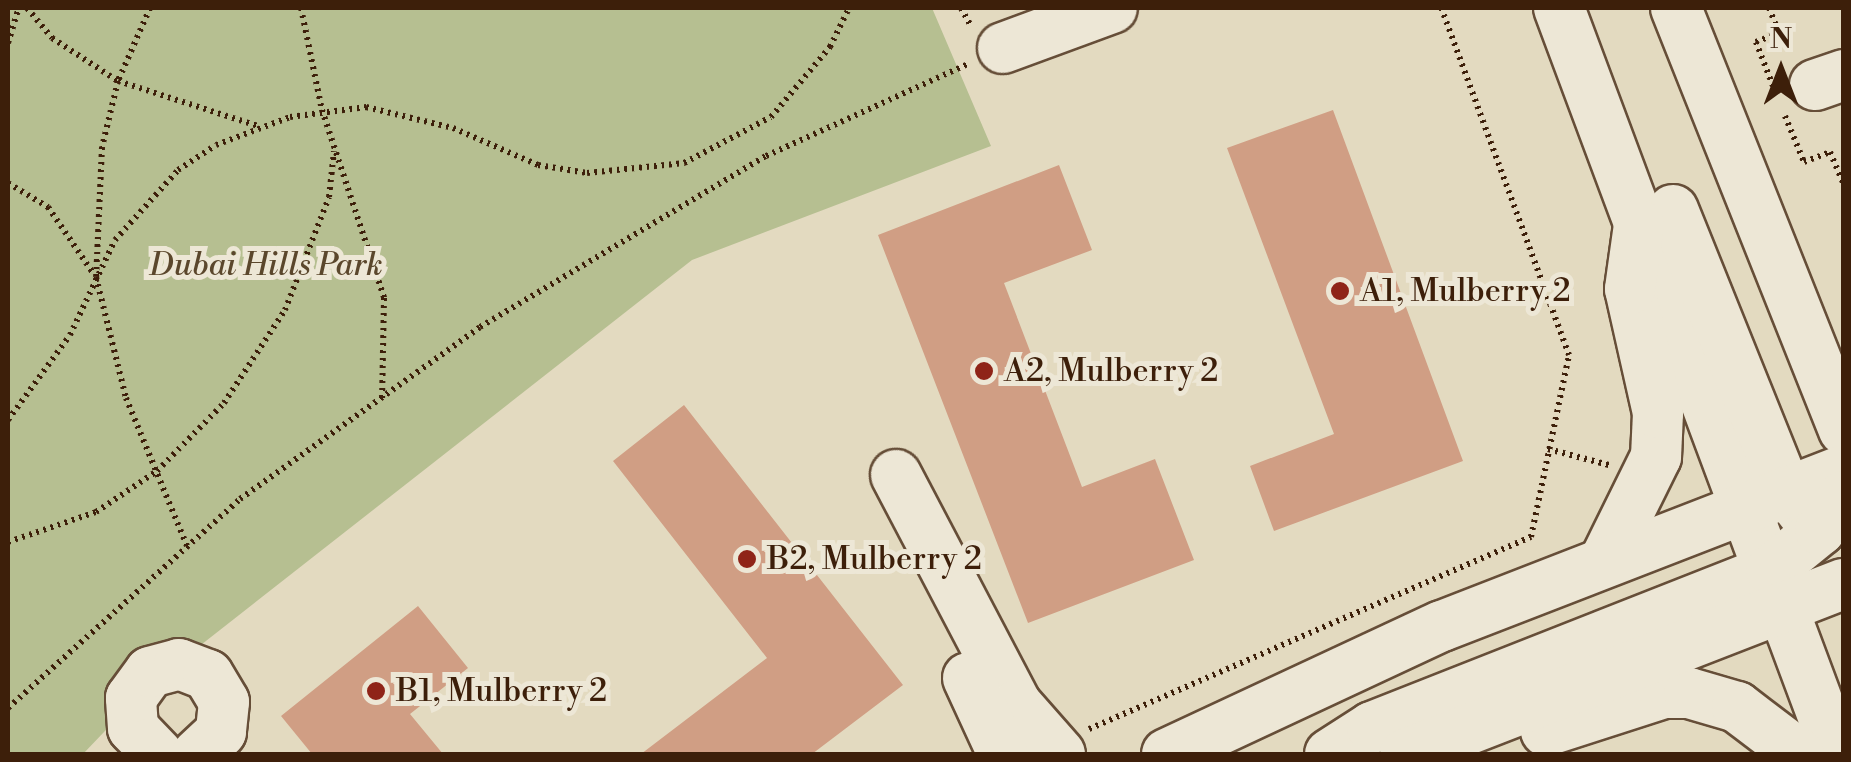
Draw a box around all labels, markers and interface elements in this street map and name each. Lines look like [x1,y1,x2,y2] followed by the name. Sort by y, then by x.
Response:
[1731,20,1831,120] north arrow
[1770,22,1792,57] text: N
[149,246,383,284] park label: Dubai Hills Park
[1360,272,1571,310] place label: A1, Mulberry 2
[1329,280,1351,302] marker: A1, Mulberry 2
[1004,352,1218,390] place label: A2, Mulberry 2
[973,360,995,382] marker: A2, Mulberry 2
[767,540,982,578] place label: B2, Mulberry 2
[736,548,758,570] marker: B2, Mulberry 2
[396,672,607,710] place label: B1, Mulberry 2
[365,680,387,702] marker: B1, Mulberry 2

